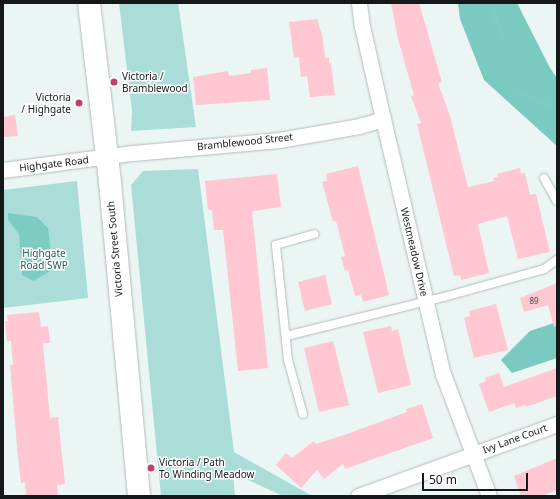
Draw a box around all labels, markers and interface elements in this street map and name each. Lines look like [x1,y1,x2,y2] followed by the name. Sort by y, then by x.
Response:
[122,70,188,94] place label: Victoria / Bramblewood
[109,77,119,87] marker: Victoria / Bramblewood
[21,91,71,114] place label: Victoria / Highgate
[74,98,84,108] marker: Victoria / Highgate
[197,131,293,153] street label: Bramblewood Street
[19,154,89,174] street label: Highgate Road
[105,201,125,297] street label: Victoria Street South
[398,206,430,298] street label: Westmeadow Drive
[20,247,68,270] park label: Highgate Road SWP
[529,296,539,306] house number: 89
[481,422,549,456] street label: Ivy Lane Court
[159,456,254,480] place label: Victoria / Path To Winding Meadow
[146,463,156,473] marker: Victoria / Path To Winding Meadow
[424,465,530,491] scale bar
[429,471,457,488] text: 50 m

